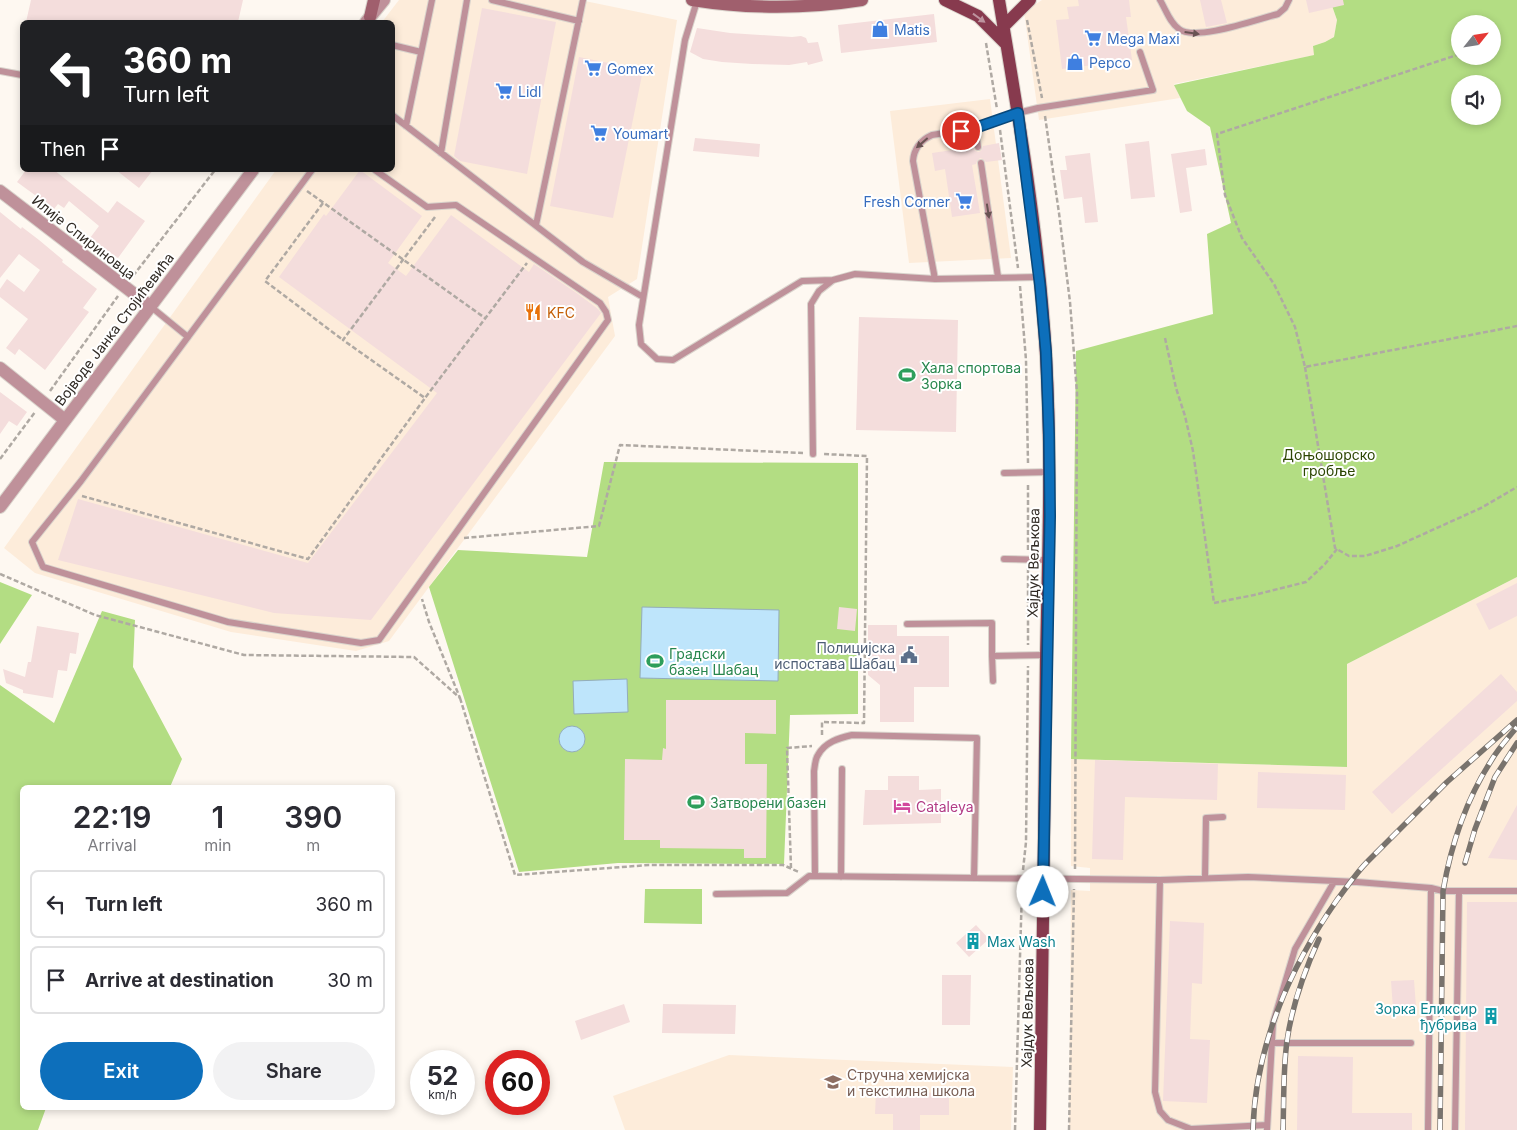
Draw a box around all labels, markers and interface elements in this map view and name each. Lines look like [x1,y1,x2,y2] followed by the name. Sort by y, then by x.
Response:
[972,13,986,23] one-way arrow
[1451,15,1501,65] north arrow
[1451,15,1501,125] map controls
[870,19,890,39] shop icon: Matis
[894,21,930,38] place label: Matis
[1083,28,1103,48] supermarket icon: Mega Maxi
[1184,29,1200,37] one-way arrow
[1107,30,1180,47] place label: Mega Maxi
[123,39,232,81] text: 360 m
[40,40,105,105] icon: left
[1065,52,1085,72] shop icon: Pepco
[1089,54,1131,71] place label: Pepco
[583,58,603,78] supermarket icon: Gomex
[607,60,654,77] place label: Gomex
[1451,75,1501,125] button: sound
[123,81,209,107] text: Turn left
[494,81,514,101] supermarket icon: Lidl
[518,83,541,100] place label: Lidl
[940,110,982,152] pin
[947,117,975,145] icon: arrive
[589,123,609,143] supermarket icon: Youmart
[613,125,669,142] place label: Youmart
[96,135,124,163] icon: arrive
[916,137,929,148] one-way arrow
[40,138,86,161] text: Then
[29,191,139,283] street label: Илије Спириновца
[954,191,974,211] supermarket icon: Fresh Corner
[864,193,950,210] place label: Fresh Corner
[984,204,992,220] one-way arrow
[51,249,177,409] street label: Војводе Јанка Стојићевића
[523,302,543,322] restaurant icon: KFC
[547,304,575,321] place label: KFC
[921,359,1021,392] place label: Хала спортова Зорка
[897,365,917,385] sports icon: Хала спортова Зорка
[1283,446,1375,479] park label: Доњошорско гробље
[1024,508,1042,618] street label: Хајдук Вељкова
[774,639,896,672] place label: Полицијска испостава Шабац
[669,645,759,678] place label: Градски базен Шабац
[899,645,919,665] public building icon: Полицијска испостава Шабац
[645,651,665,671] sports icon: Градски базен Шабац
[686,792,706,812] sports icon: Затворени базен
[710,794,826,811] place label: Затворени базен
[892,796,912,816] hotel icon: Cataleya
[916,798,974,815] place label: Cataleya
[73,799,152,835] text: 22:19
[212,799,224,835] text: 1
[284,799,342,835] text: 390
[87,835,137,855] text: Arrival
[204,835,232,855] text: min
[306,835,320,855] text: m
[1016,865,1068,917] position arrow
[42,890,70,918] icon: left
[85,893,163,916] text: Turn left
[316,893,373,916] text: 360 m
[963,931,983,951] building icon: Max Wash
[987,933,1056,950] place label: Max Wash
[1018,958,1036,1068] street label: Хајдук Вељкова
[42,966,70,994] icon: arrive
[85,969,274,992] text: Arrive at destination
[327,969,373,992] text: 30 m
[1375,1000,1477,1033] place label: Зорка Еликсир ђубрива
[1481,1006,1501,1026] building icon: Зорка Еликсир ђубрива
[40,1042,203,1100] button: Exit
[213,1042,375,1100] button: Share
[485,1050,550,1115] speed limit sign: 60
[427,1061,458,1091] text: 52
[847,1066,975,1099] place label: Стручна хемијска и текстилна школа
[823,1072,843,1092] school or university icon: Стручна хемијска и текстилна школа
[428,1087,457,1102] text: km/h

